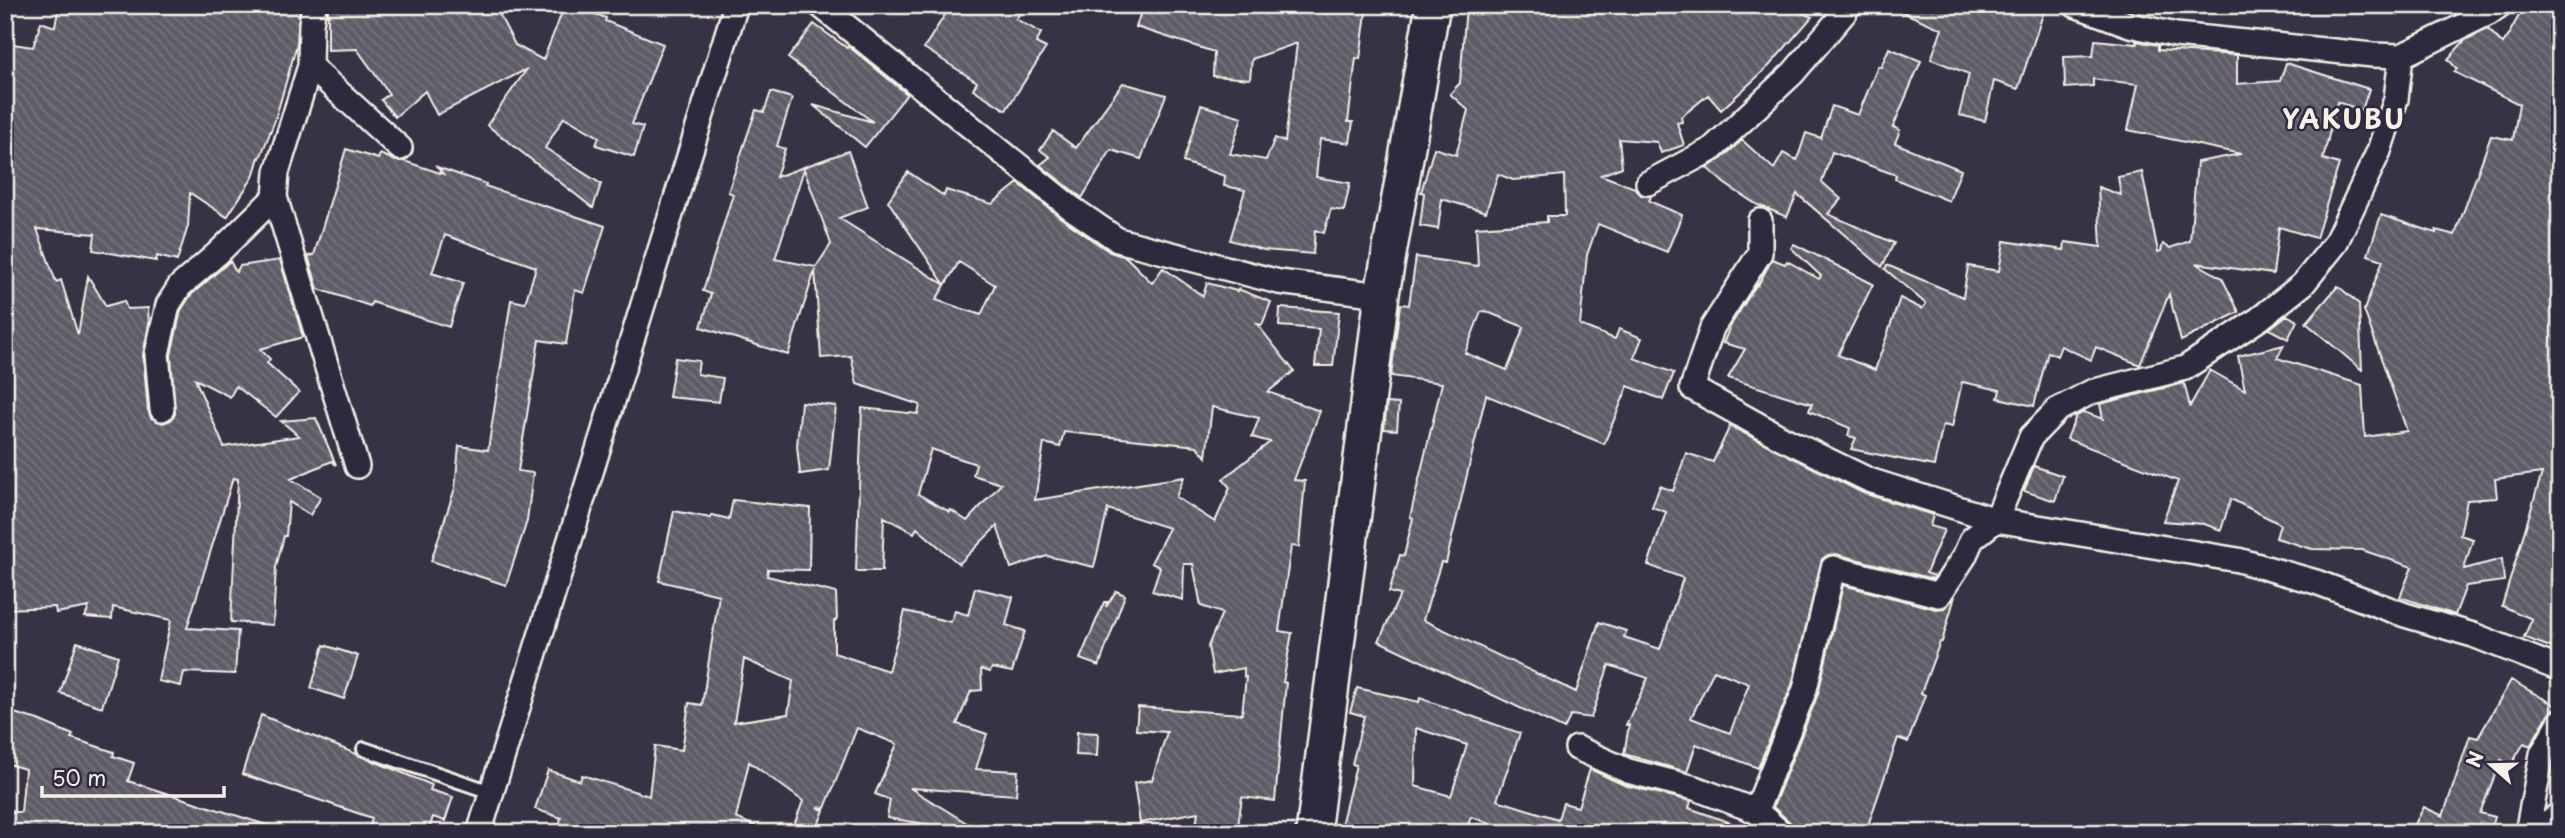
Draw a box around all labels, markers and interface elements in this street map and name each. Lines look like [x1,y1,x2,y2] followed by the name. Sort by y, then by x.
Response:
[2282,99,2406,138] district label: YAKUBU
[2456,730,2526,800] north arrow
[2458,747,2490,771] text: N
[42,754,224,798] scale bar
[52,761,106,793] text: 50 m

